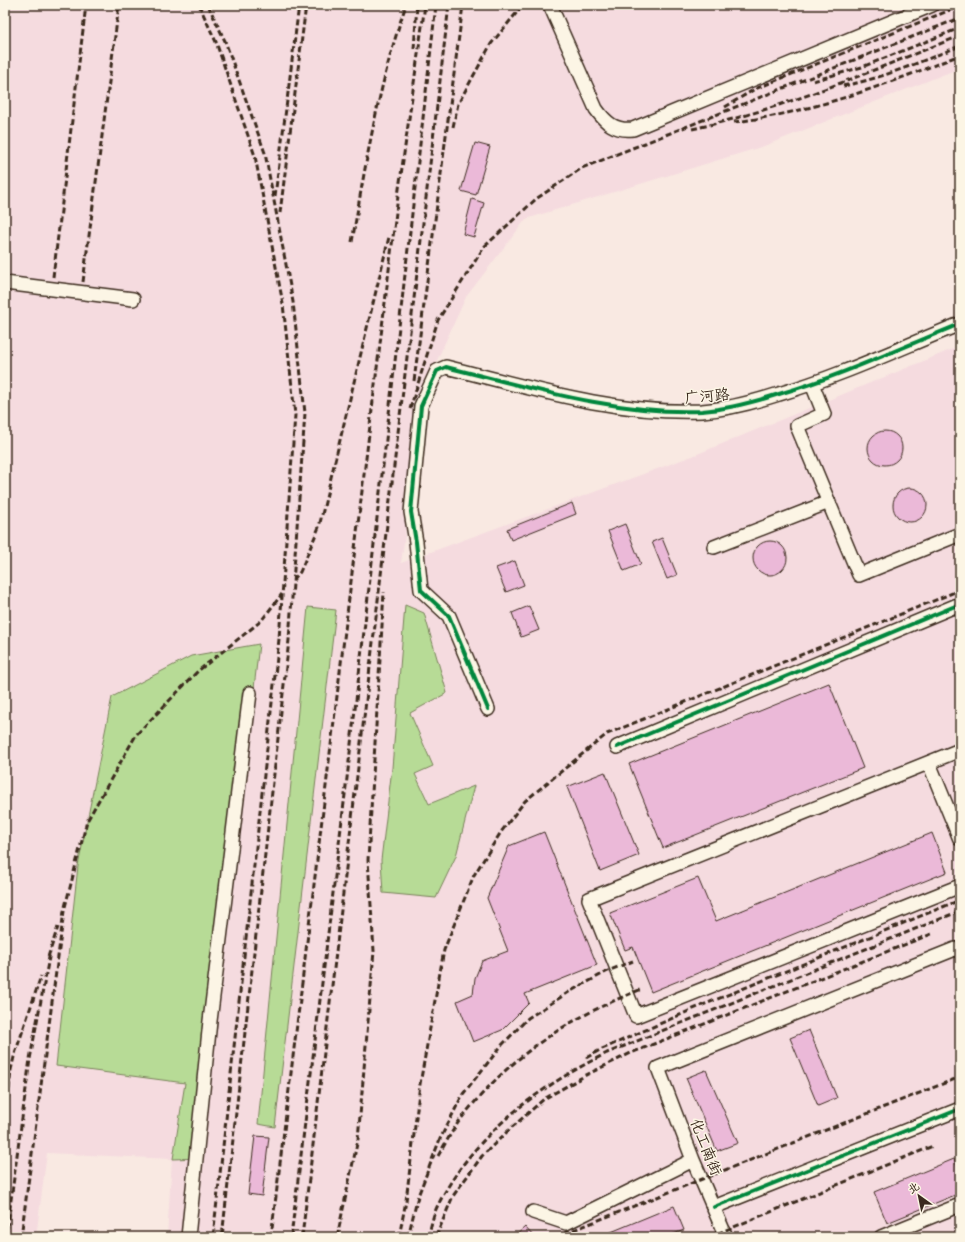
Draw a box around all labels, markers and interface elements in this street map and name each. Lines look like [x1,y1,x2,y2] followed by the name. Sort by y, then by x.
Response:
[684,385,730,407] street label: 广河路
[686,1116,726,1178] street label: 化工南街
[899,1176,939,1216] north arrow
[906,1180,922,1196] text: 北

